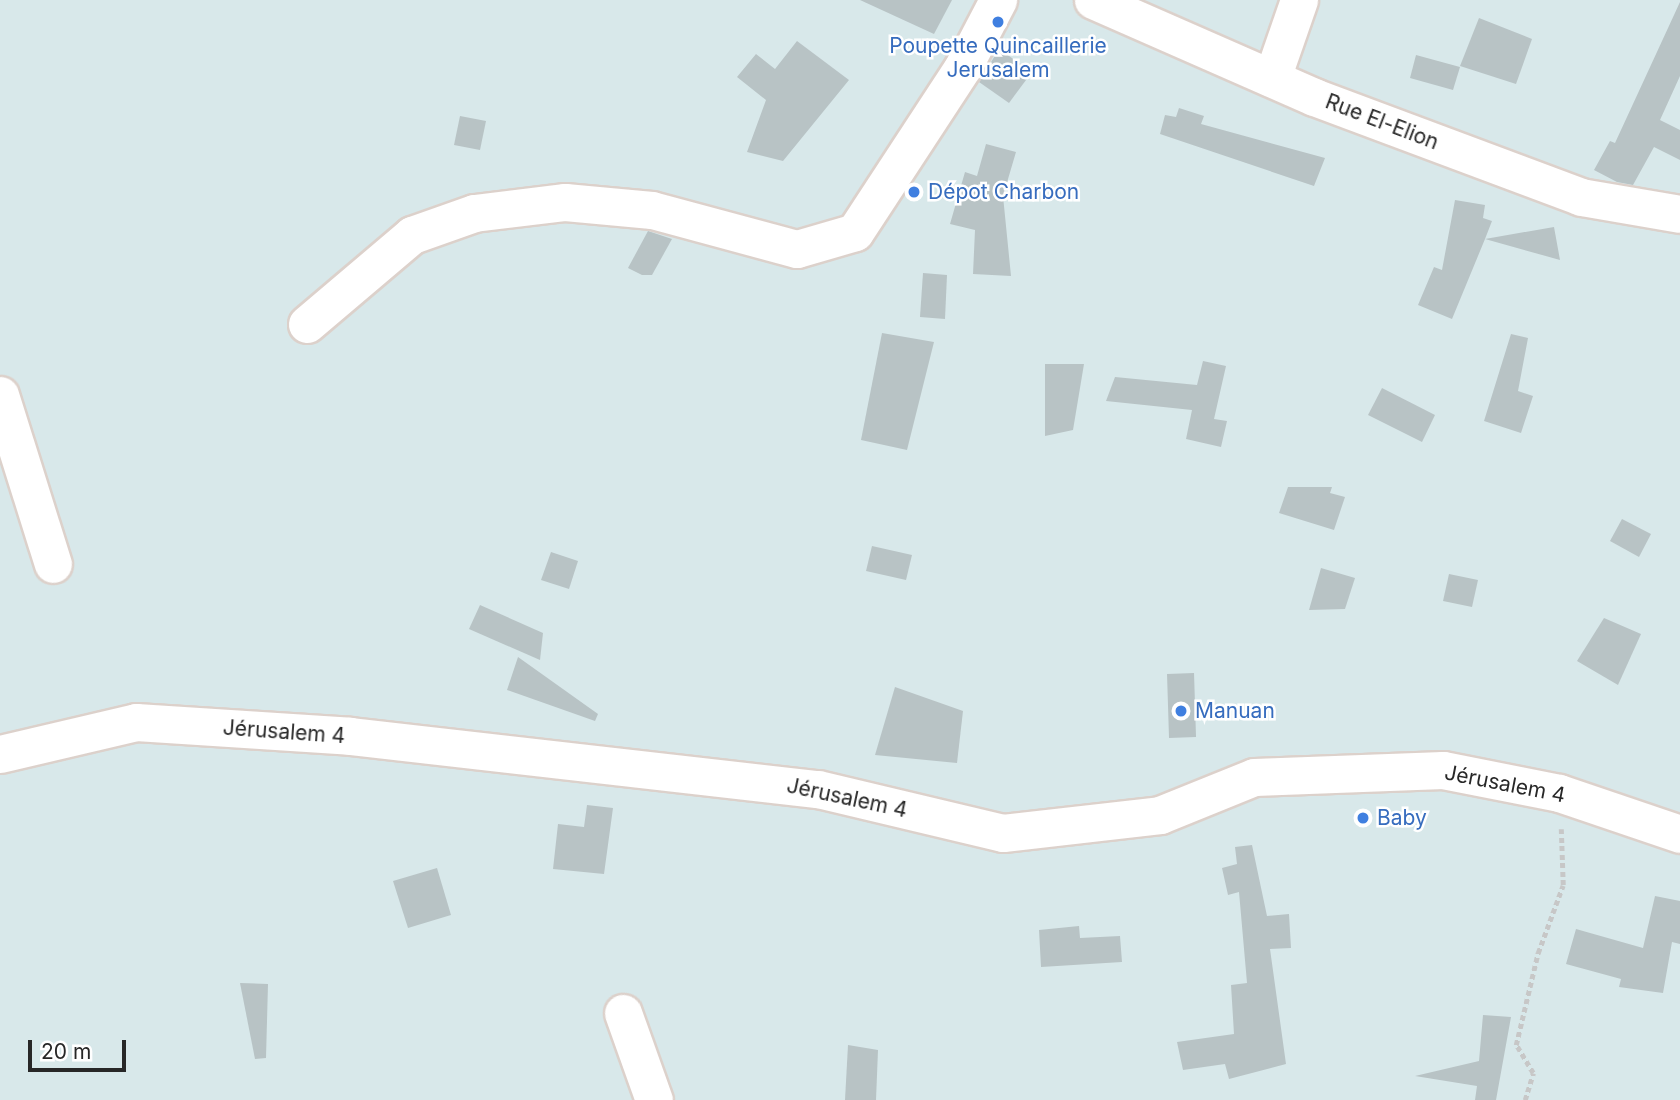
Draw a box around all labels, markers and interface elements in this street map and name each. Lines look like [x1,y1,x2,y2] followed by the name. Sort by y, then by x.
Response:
[990,14,1006,30] marker: Poupette Quincaillerie Jerusalem
[889,33,1107,83] place label: Poupette Quincaillerie Jerusalem
[1322,89,1442,155] street label: Rue El-Elion
[928,179,1079,205] place label: Dépot Charbon
[906,184,922,200] marker: Dépot Charbon
[1195,698,1275,724] place label: Manuan
[1173,703,1189,719] marker: Manuan
[222,715,346,749] street label: Jérusalem 4
[1442,760,1568,808] street label: Jérusalem 4
[784,773,910,823] street label: Jérusalem 4
[1377,805,1427,831] place label: Baby
[1355,810,1371,826] marker: Baby
[32,1026,130,1070] scale bar
[41,1039,91,1064] text: 20 m

